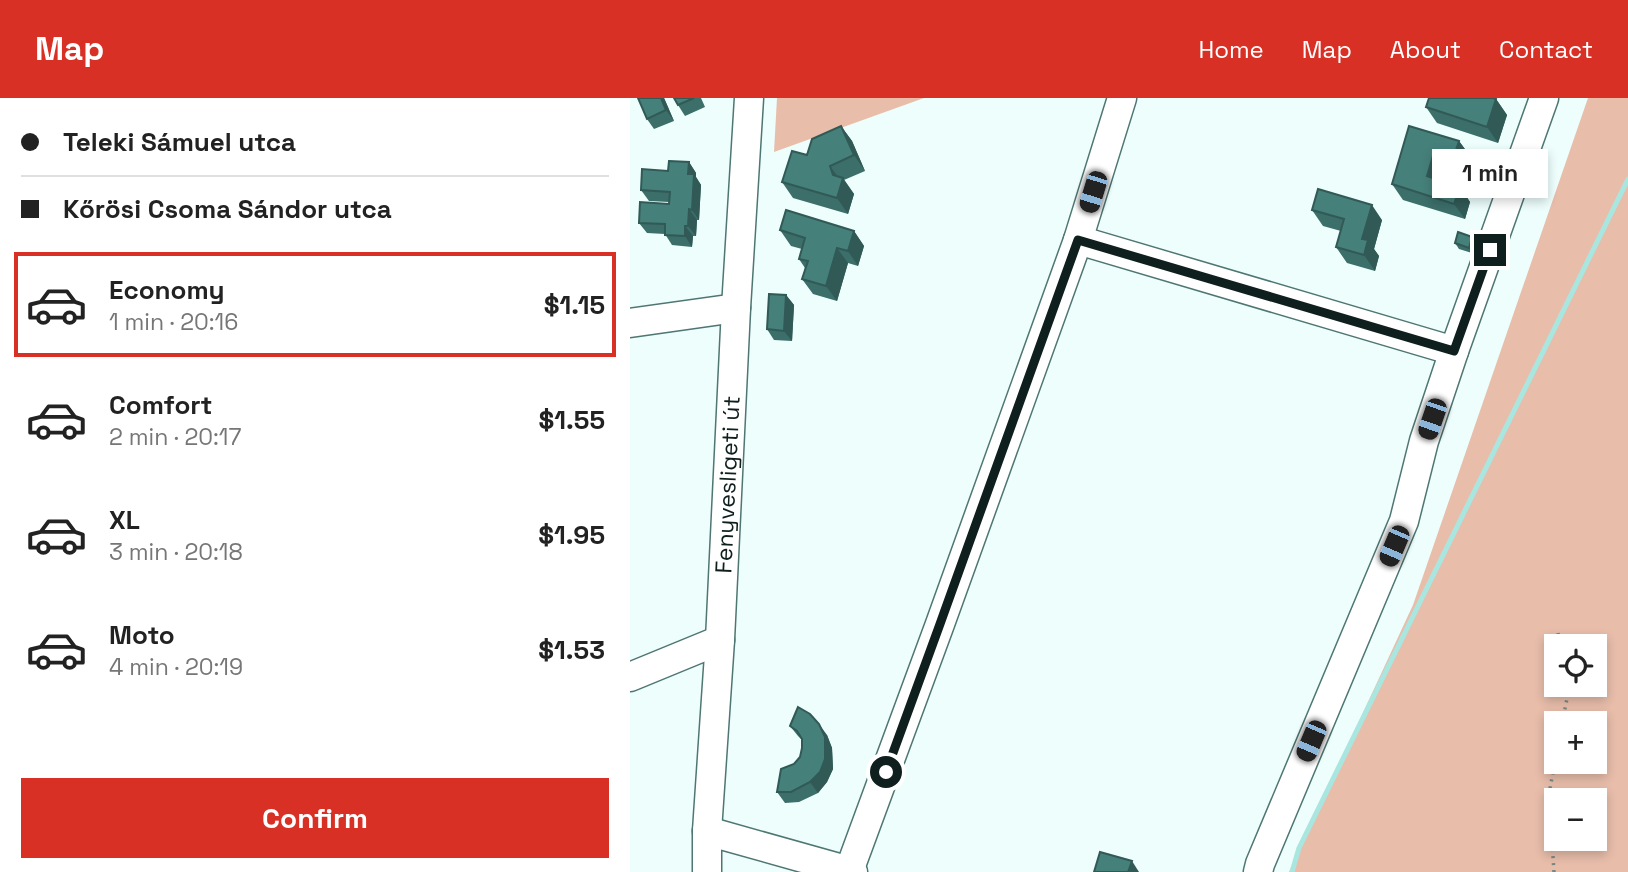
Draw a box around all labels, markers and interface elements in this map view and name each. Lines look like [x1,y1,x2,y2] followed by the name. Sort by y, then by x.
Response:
[35,28,104,70] text: Map
[1198,34,1264,65] text: Home
[1302,34,1352,65] text: Map
[1390,34,1461,65] text: About
[1499,34,1593,65] text: Contact
[63,125,296,159] text: Teleki Sámuel utca
[1432,149,1548,198] callout: 1 min
[1462,158,1518,188] text: 1 min
[1077,169,1110,215] car
[63,192,392,226] text: Kőrösi Csoma Sándor utca
[1474,234,1506,266] route end
[25,273,88,336] icon: car
[109,273,225,307] text: Economy
[544,288,605,322] text: $1.15
[109,307,238,337] text: 1 min · 20:16
[25,388,88,451] icon: car
[109,388,212,422] text: Comfort
[708,395,747,574] street label: Fenyvesligeti út
[1416,396,1449,442] car
[539,403,605,437] text: $1.55
[109,422,241,452] text: 2 min · 20:17
[25,503,88,566] icon: car
[109,503,140,537] text: XL
[538,518,605,552] text: $1.95
[1377,523,1412,569] car
[109,537,243,567] text: 3 min · 20:18
[25,618,88,681] icon: car
[109,618,175,652] text: Moto
[538,633,605,667] text: $1.53
[1544,634,1607,851] map controls
[1544,634,1607,697] button: locate
[109,652,243,682] text: 4 min · 20:19
[1544,711,1607,774] button: +
[1294,718,1329,764] car
[870,756,902,788] route start
[21,778,609,858] button: Confirm
[1544,788,1607,851] button: −

